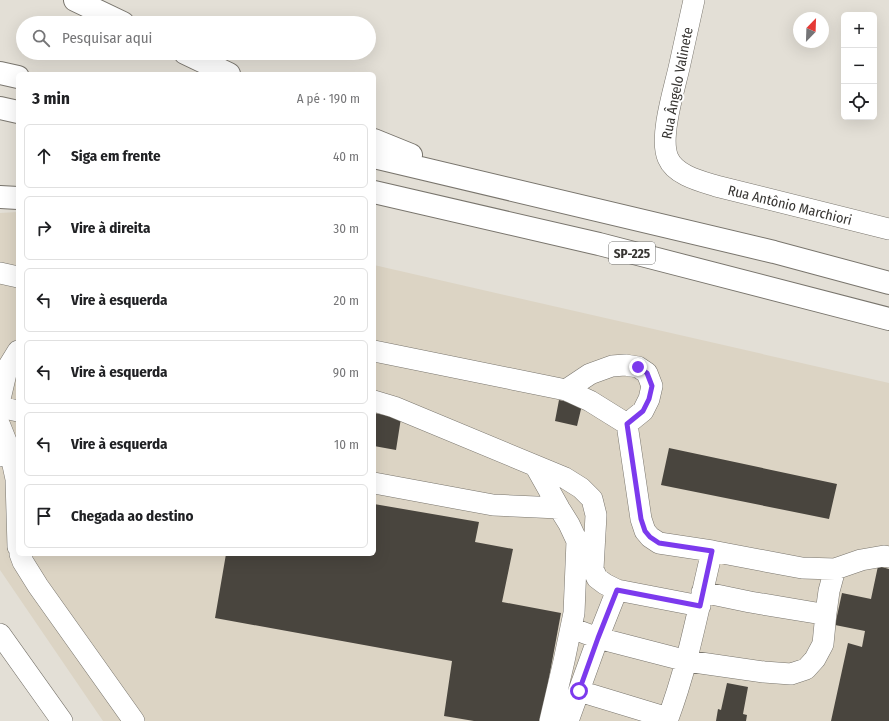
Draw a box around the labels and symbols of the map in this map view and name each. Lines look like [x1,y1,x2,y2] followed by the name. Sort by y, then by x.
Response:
[793,12,829,48] north arrow
[657,26,697,140] street label: Rua Ângelo Valinete
[726,182,854,229] street label: Rua Antônio Marchiori
[609,242,655,264] road number: SP-225
[629,358,647,376] route end
[570,682,588,700] route start

